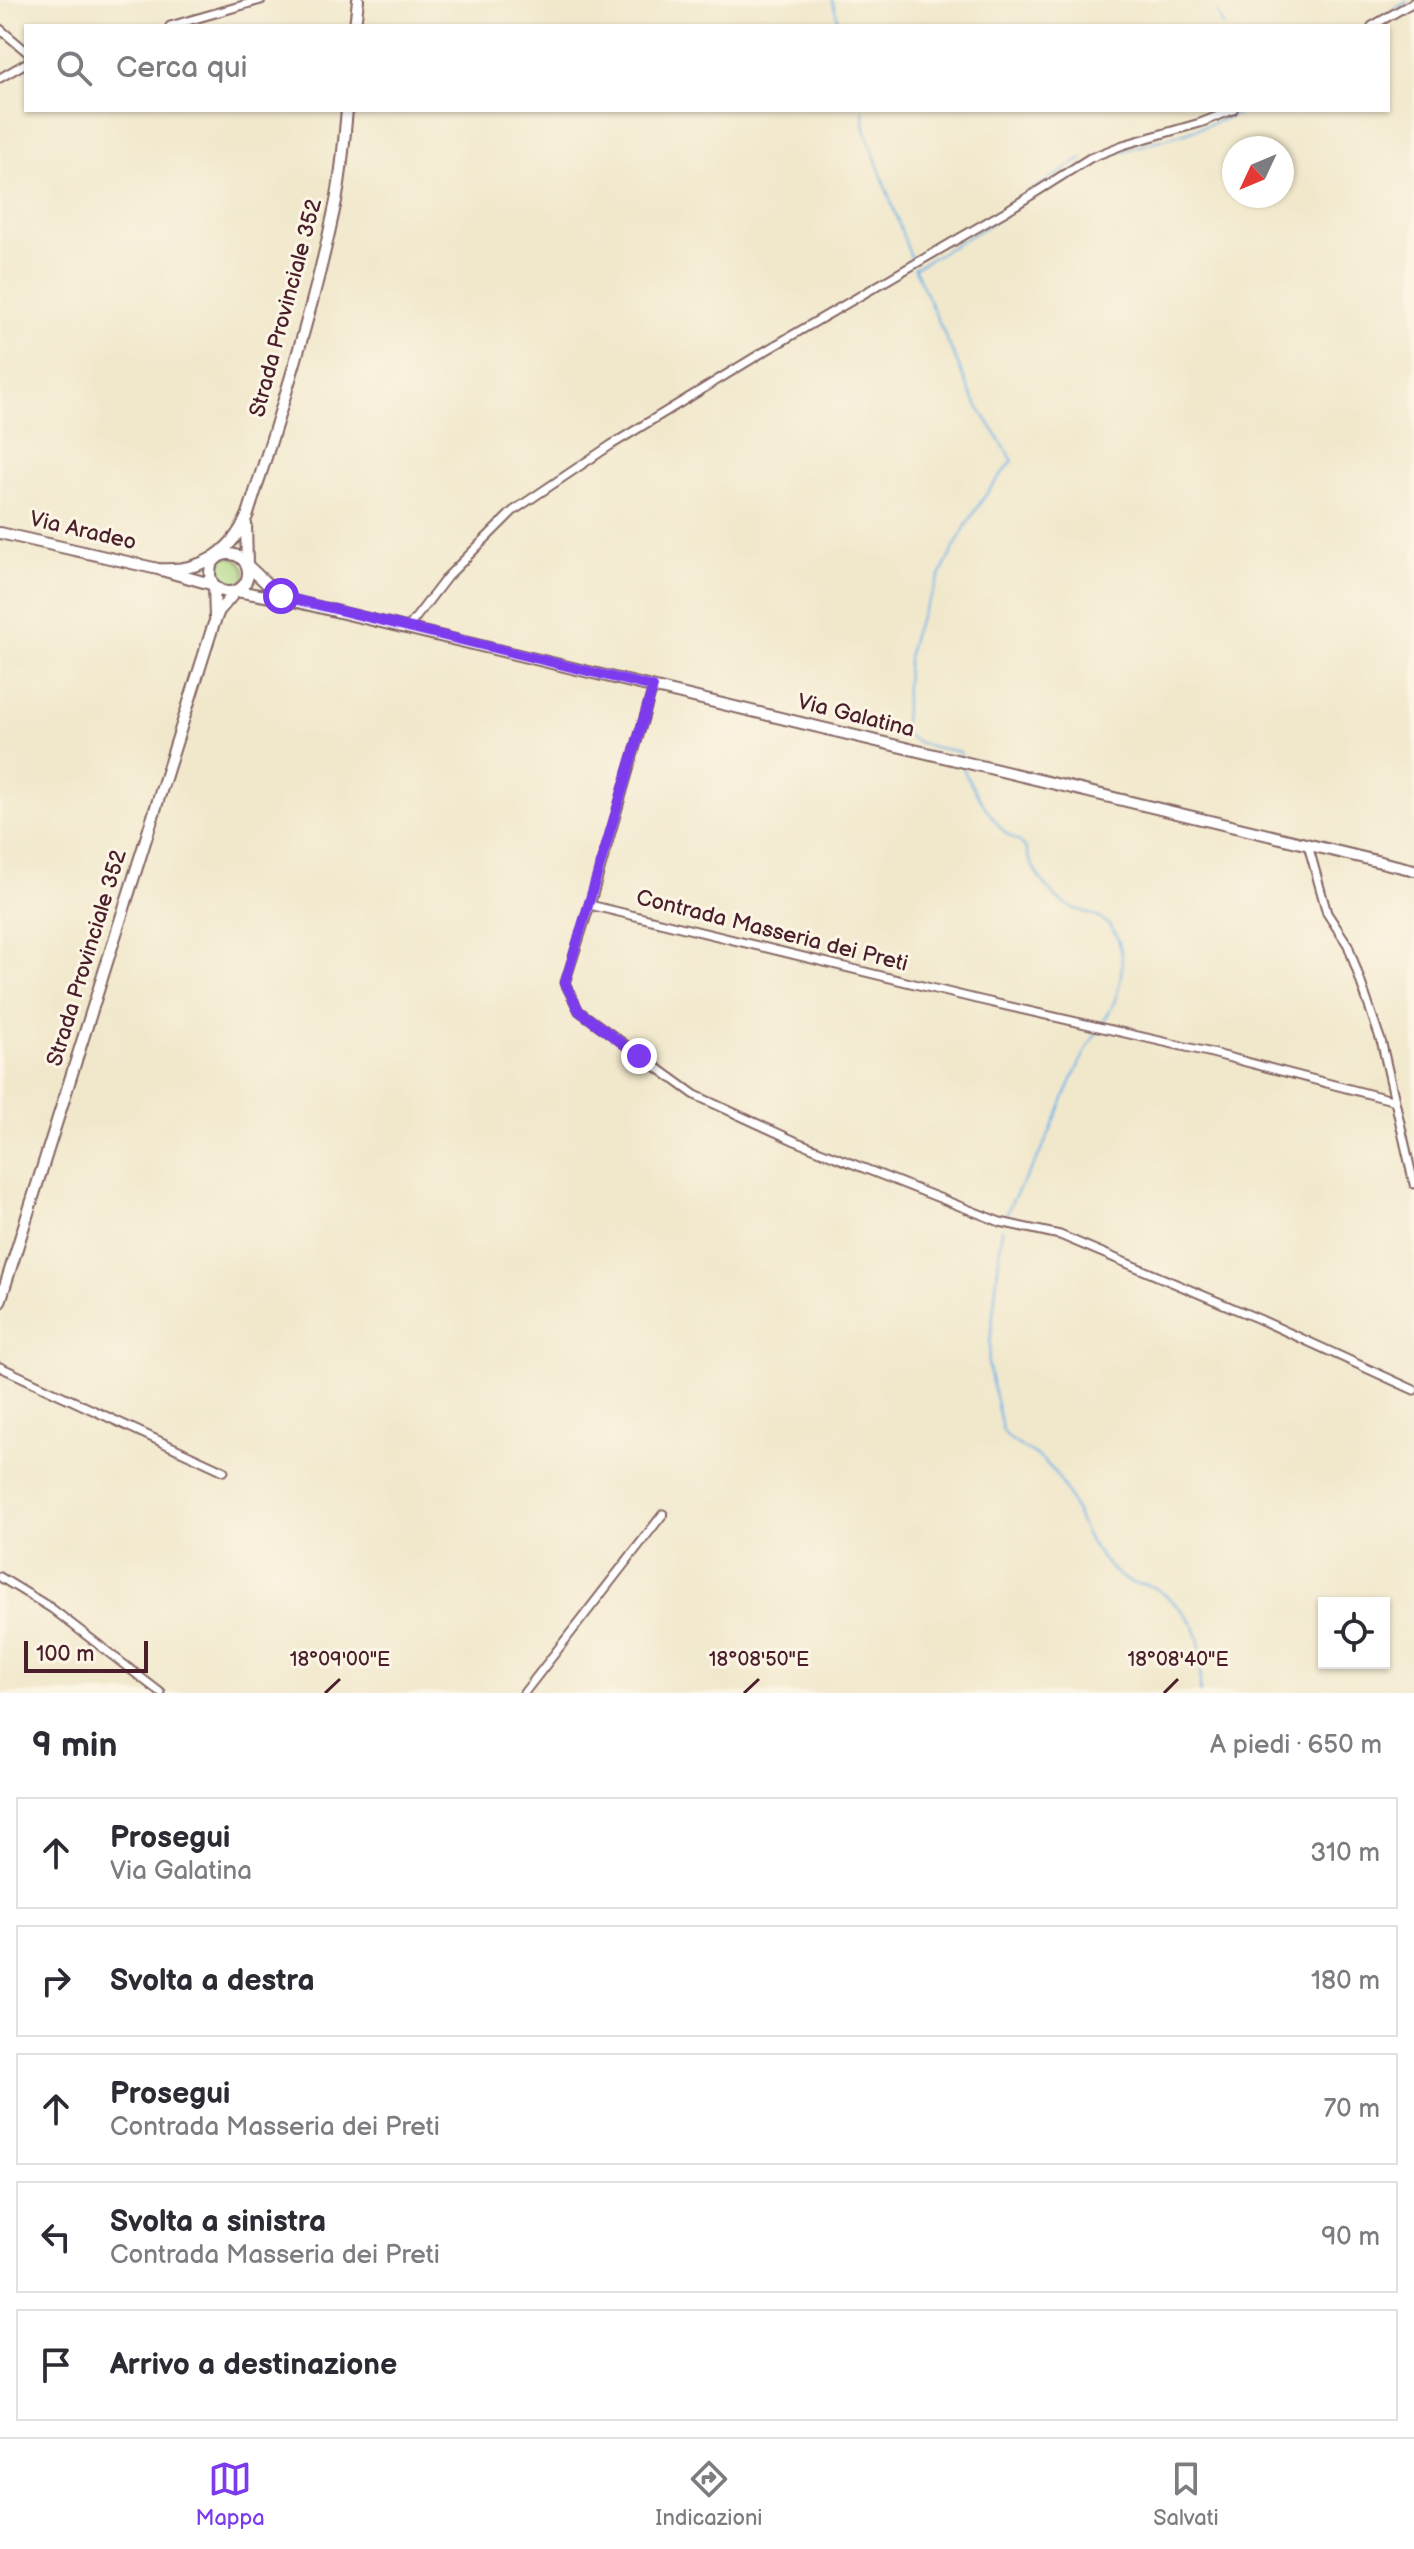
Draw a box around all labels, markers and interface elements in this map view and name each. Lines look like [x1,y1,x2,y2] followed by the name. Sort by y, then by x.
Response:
[24,24,1390,112] search box
[52,46,96,90] icon: search
[116,50,248,86] text: Cerca qui
[1222,136,1294,208] north arrow
[244,196,328,420] street label: Strada Provinciale 352
[27,506,139,556] street label: Via Aradeo
[263,578,299,614] route start
[794,688,918,744] street label: Via Galatina
[41,846,133,1070] street label: Strada Provinciale 352
[633,884,911,978] street label: Contrada Masseria dei Preti
[621,1038,657,1074] route end
[1318,1597,1390,1669] map controls
[1318,1597,1390,1669] button: locate
[24,1637,148,1673] scale bar
[36,1641,95,1668] text: 100 m
[290,1648,390,1672] text: 18°09'00"E
[709,1648,809,1672] text: 18°08'50"E
[1127,1648,1229,1672] text: 18°08'40"E
[32,1725,117,1766] text: 9 min
[1210,1730,1382,1761] text: A piedi · 650 m
[110,1820,230,1856] text: Prosegui
[34,1831,78,1875] icon: ahead
[1310,1838,1380,1869] text: 310 m
[110,1856,252,1887] text: Via Galatina
[34,1959,78,2003] icon: right
[110,1963,315,1999] text: Svolta a destra
[1311,1966,1380,1997] text: 180 m
[110,2076,230,2112] text: Prosegui
[34,2087,78,2131] icon: ahead
[1323,2094,1380,2125] text: 70 m
[110,2112,440,2143] text: Contrada Masseria dei Preti
[110,2204,326,2240] text: Svolta a sinistra
[34,2215,78,2259] icon: left
[1321,2222,1380,2253] text: 90 m
[110,2240,440,2271] text: Contrada Masseria dei Preti
[34,2343,78,2387] icon: arrive
[110,2347,397,2383] text: Arrivo a destinazione
[195,2457,265,2532] tab: Mappa
[656,2457,762,2532] tab: Indicazioni
[1153,2457,1219,2532] tab: Salvati

